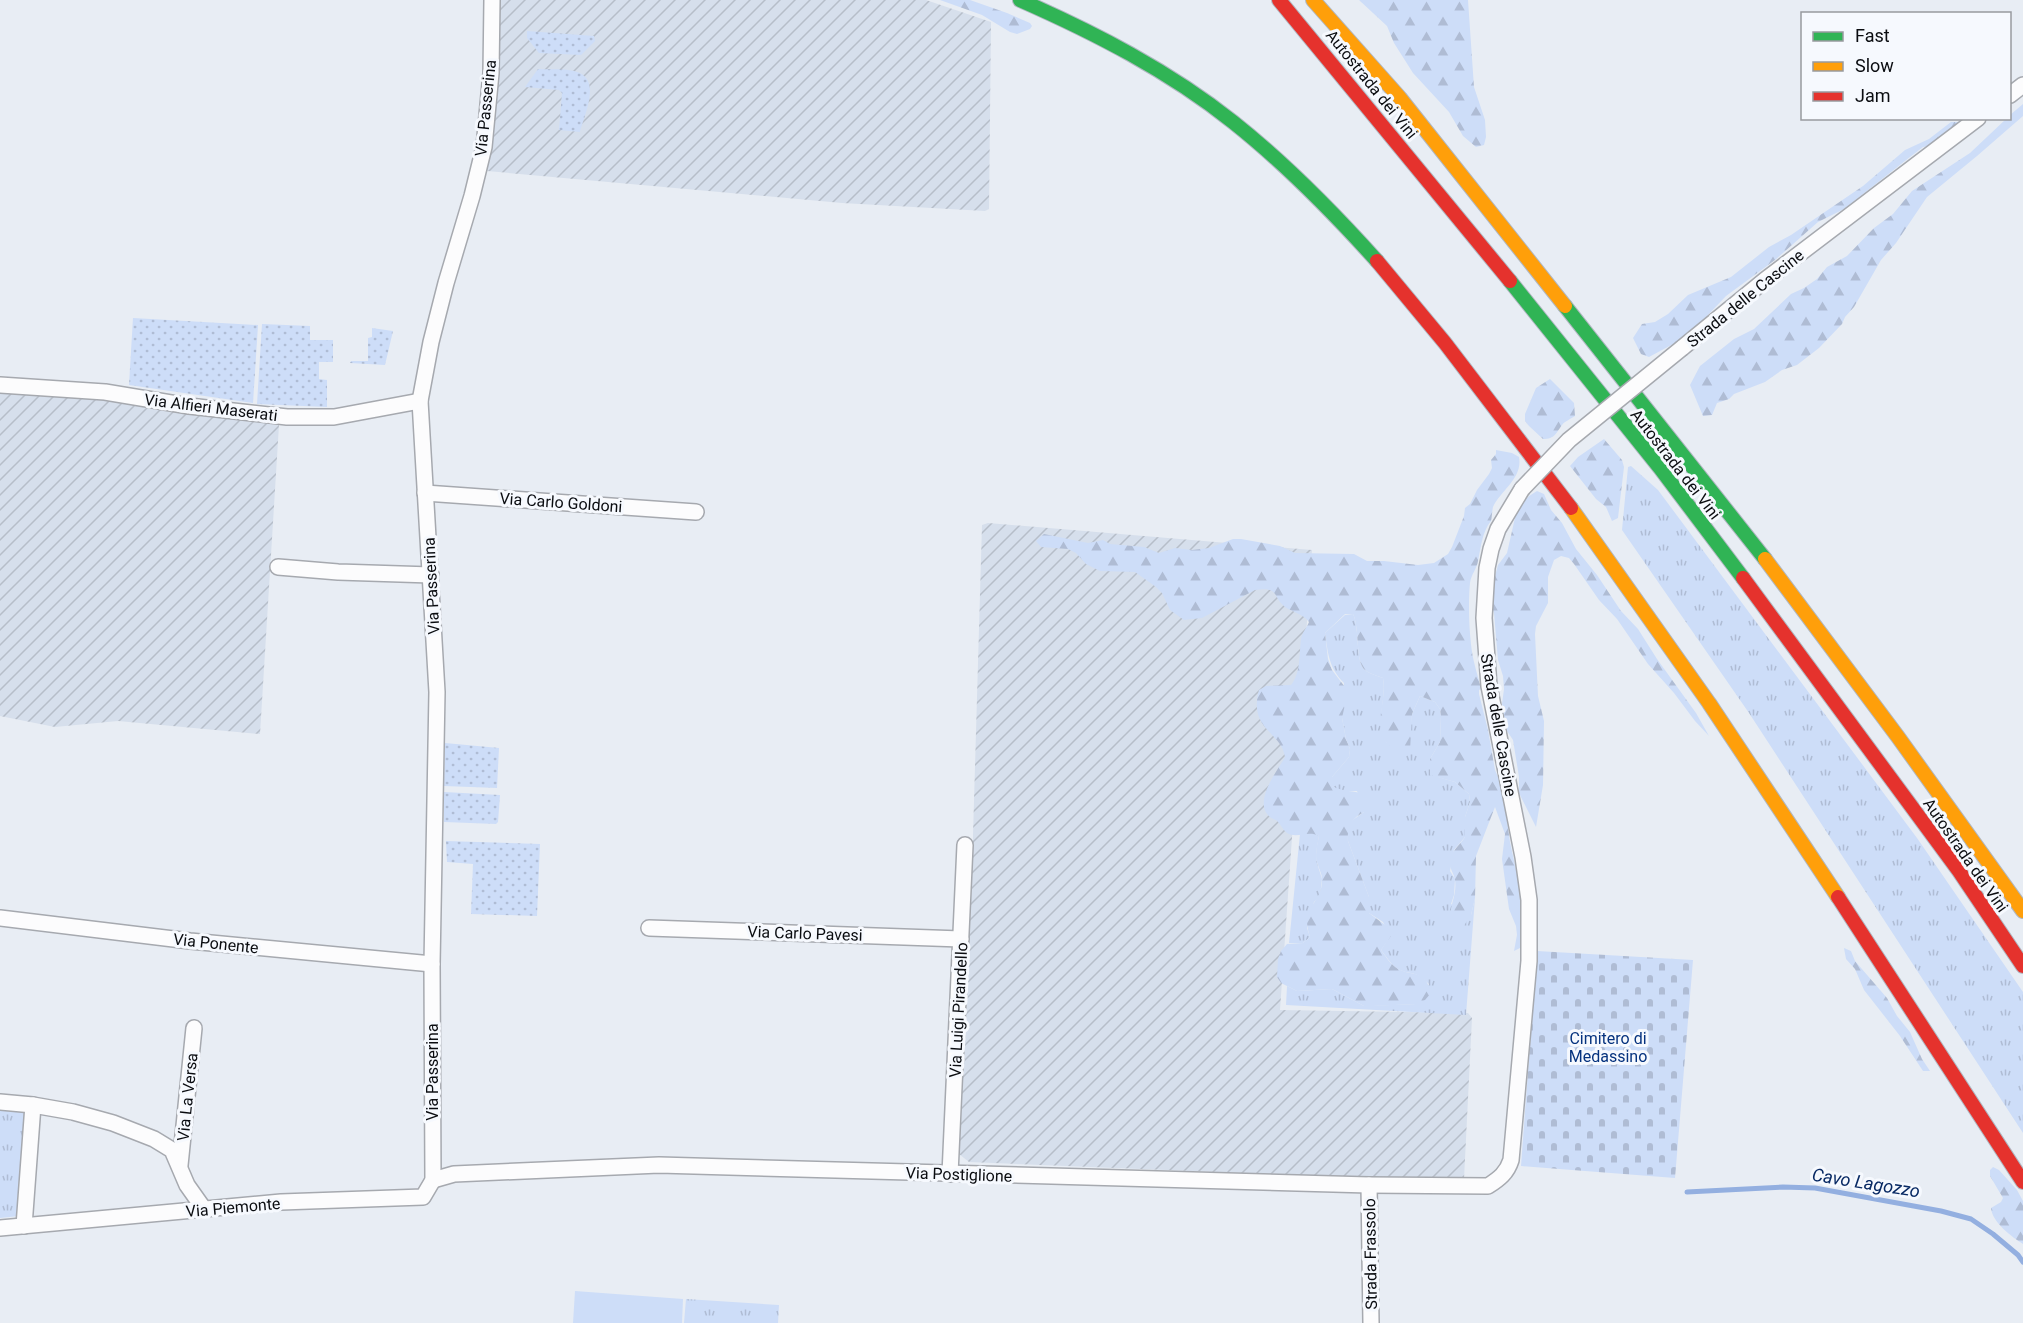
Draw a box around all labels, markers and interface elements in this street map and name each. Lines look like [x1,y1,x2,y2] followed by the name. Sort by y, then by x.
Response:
[1801,12,2011,120] legend
[1855,25,1890,46] text: Fast
[1322,26,1421,143] street label: Autostrada dei Vini
[1855,55,1894,76] text: Slow
[471,59,500,157] street label: Via Passerina
[1855,85,1891,106] text: Jam
[1683,245,1808,351] street label: Strada delle Cascine
[143,390,279,425] street label: Via Alfieri Maserati
[1627,405,1725,523] street label: Autostrada dei Vini
[499,489,623,516] street label: Via Carlo Goldoni
[419,537,444,635] street label: Via Passerina
[1477,652,1520,798] street label: Strada delle Cascine
[1919,795,2012,916] street label: Autostrada dei Vini
[747,922,863,945] street label: Via Carlo Pavesi
[172,930,260,957] street label: Via Ponente
[945,942,972,1078] street label: Via Luigi Pirandello
[423,1023,442,1121] street label: Via Passerina
[1569,1029,1647,1066] park label: Cimitero di Medassino
[173,1052,202,1142] street label: Via La Versa
[905,1163,1013,1186] street label: Via Postiglione
[1811,1164,1922,1201] water label: Cavo Lagozzo
[185,1194,281,1221] street label: Via Piemonte
[1360,1198,1381,1310] street label: Strada Frassolo

